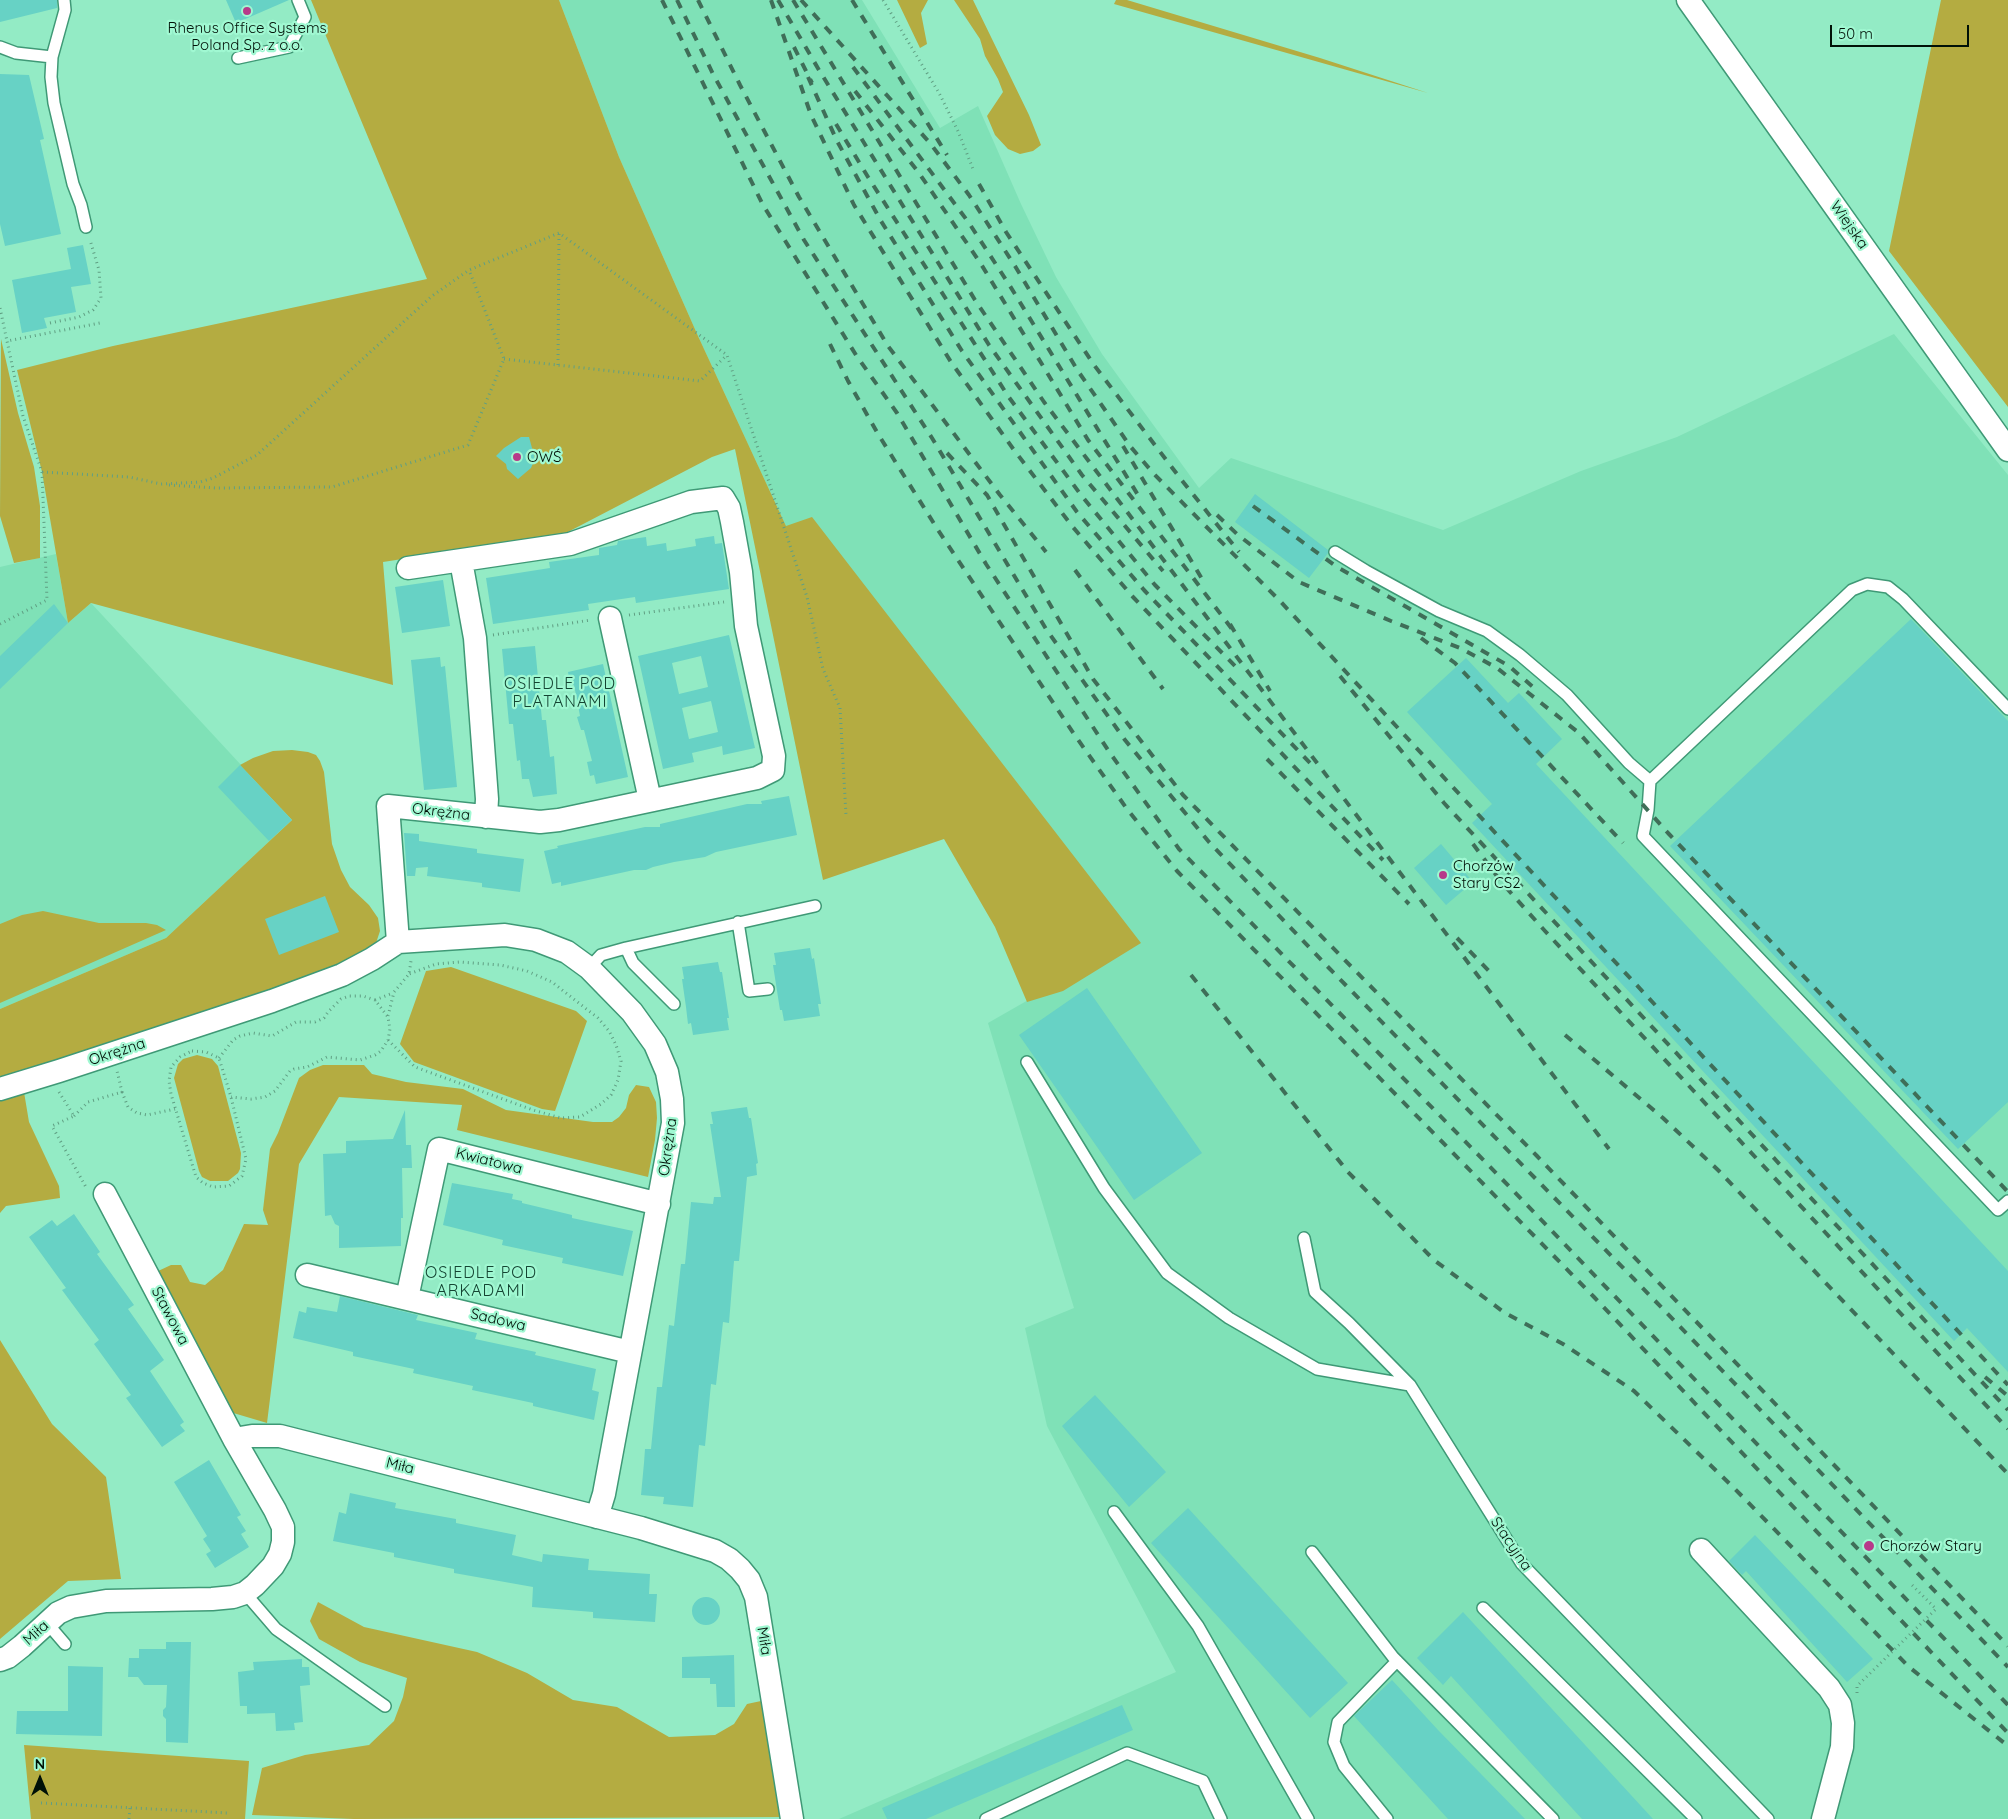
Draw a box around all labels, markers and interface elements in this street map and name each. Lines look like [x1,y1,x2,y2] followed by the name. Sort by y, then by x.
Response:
[241,5,253,17] marker: Rhenus Office Systems Poland Sp. z o.o.
[1833,15,1972,47] scale bar
[167,19,327,54] place label: Rhenus Office Systems Poland Sp. z o.o.
[1838,24,1873,43] text: 50 m
[1826,198,1872,252] street label: Wiejska
[527,448,561,466] place label: OWŚ
[511,451,523,463] marker: OWŚ
[503,674,617,712] district label: OSIEDLE POD PLATANAMI
[411,800,471,824] street label: Okrężna
[1453,857,1521,892] place label: Chorzów Stary CS2
[1437,869,1449,881] marker: Chorzów Stary CS2
[86,1034,148,1070] street label: Okrężna
[655,1117,681,1177] street label: Okrężna
[454,1144,524,1178] street label: Kwiatowa
[424,1263,538,1301] district label: OSIEDLE POD ARKADAMI
[147,1284,193,1348] street label: Stawowa
[469,1305,527,1335] street label: Sadowa
[384,1454,416,1478] street label: Miła
[1487,1514,1535,1574] street label: Stacyjna
[1880,1537,1982,1555] place label: Chorzów Stary
[1862,1539,1876,1553] marker: Chorzów Stary
[20,1617,52,1649] street label: Miła
[753,1626,775,1656] street label: Miła
[15,1754,65,1804] north arrow
[35,1755,45,1773] text: N

